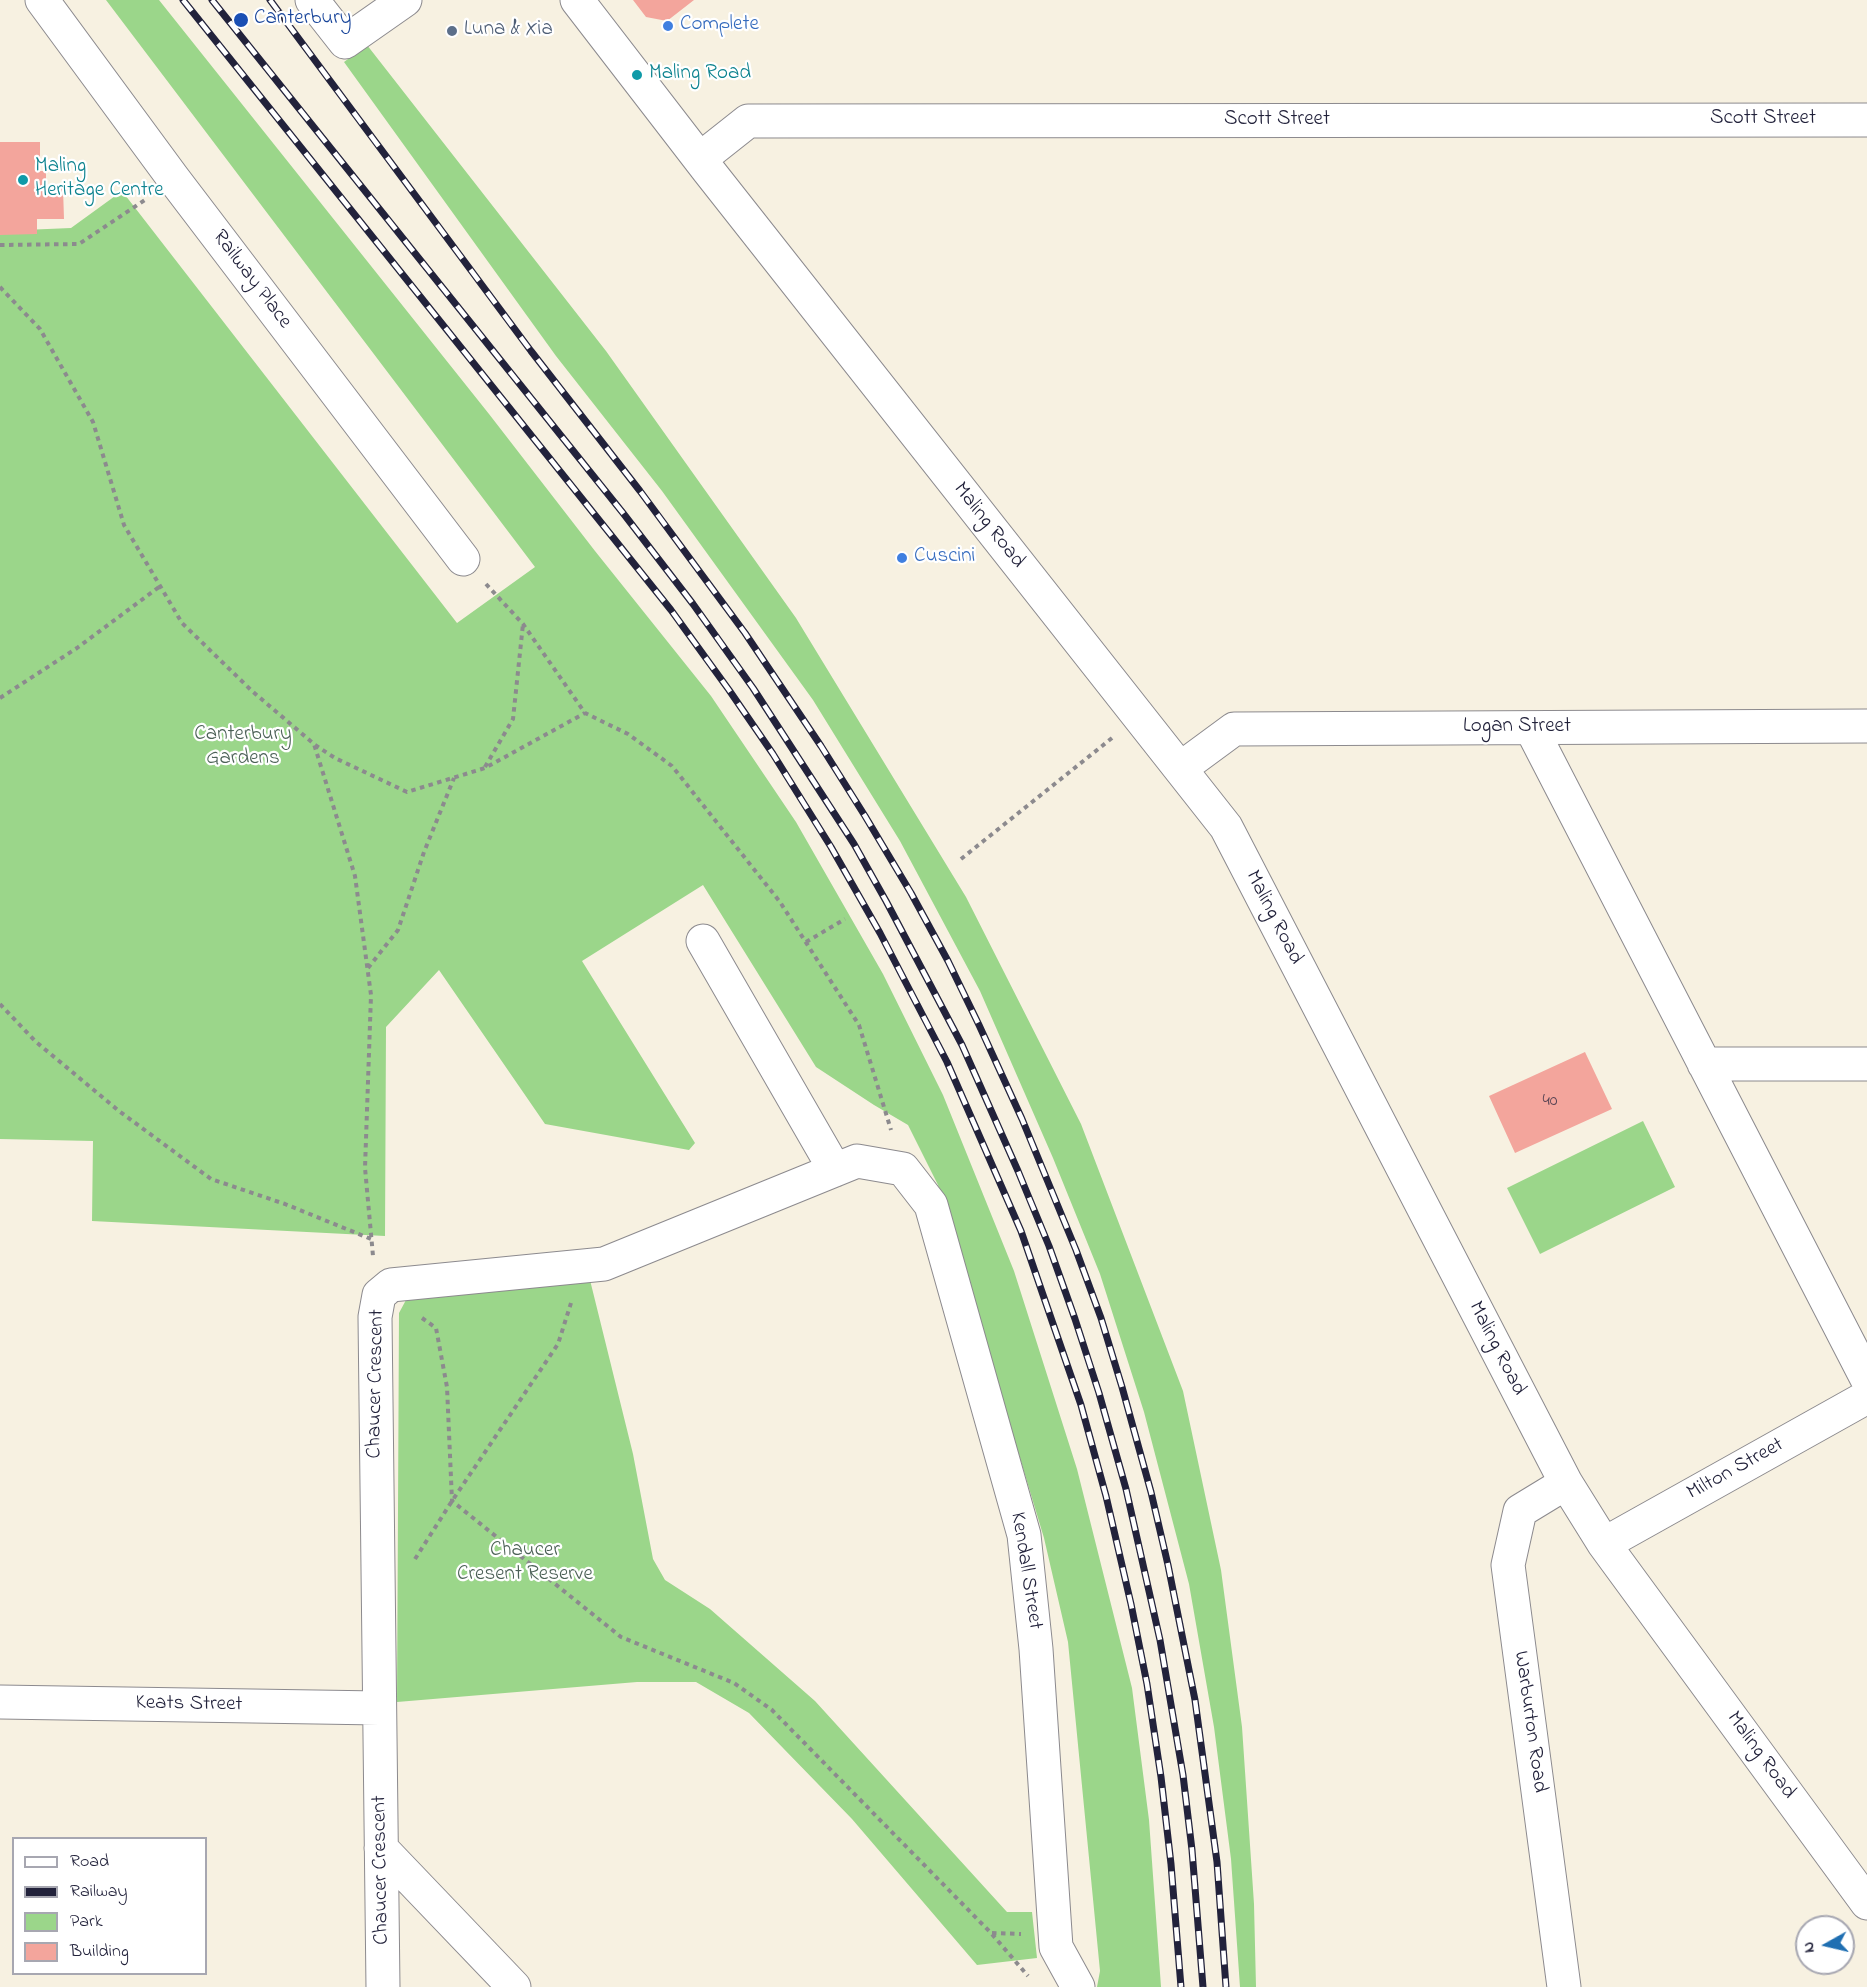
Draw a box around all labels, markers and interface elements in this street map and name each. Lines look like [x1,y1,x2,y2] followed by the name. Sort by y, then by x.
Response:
[254,7,351,33] place label: Canterbury
[232,11,250,29] marker: Canterbury
[680,13,759,39] place label: Complete
[464,18,553,44] place label: Luna & Xia
[661,19,675,33] marker: Complete
[445,24,459,38] marker: Luna & Xia
[649,62,751,88] place label: Maling Road
[630,68,644,82] marker: Maling Road
[1710,107,1816,133] street label: Scott Street
[1224,108,1330,134] street label: Scott Street
[35,155,164,205] place label: Maling Heritage Centre
[16,173,30,187] marker: Maling Heritage Centre
[206,226,296,334] street label: Railway Place
[947,478,1029,574] street label: Maling Road
[914,545,975,571] place label: Cuscini
[895,551,909,565] marker: Cuscini
[1463,715,1571,741] street label: Logan Street
[194,723,292,773] park label: Canterbury Gardens
[1239,867,1307,969] street label: Maling Road
[1542,1091,1558,1113] house number: 40
[1462,1298,1530,1400] street label: Maling Road
[363,1309,391,1459] street label: Chaucer Crescent
[1683,1433,1789,1507] street label: Milton Street
[1003,1511,1047,1631] street label: Kendall Street
[457,1539,593,1589] park label: Chaucer Cresent Reserve
[1507,1649,1551,1795] street label: Warburton Road
[135,1691,243,1719] street label: Keats Street
[1720,1707,1800,1805] street label: Maling Road
[368,1795,396,1945] street label: Chaucer Crescent
[12,1837,207,1975] legend
[70,1849,109,1875] text: Road
[70,1879,127,1905] text: Railway
[70,1909,103,1935] text: Park
[1795,1915,1855,1975] north arrow
[70,1939,129,1965] text: Building
[1797,1940,1822,1954] text: N

